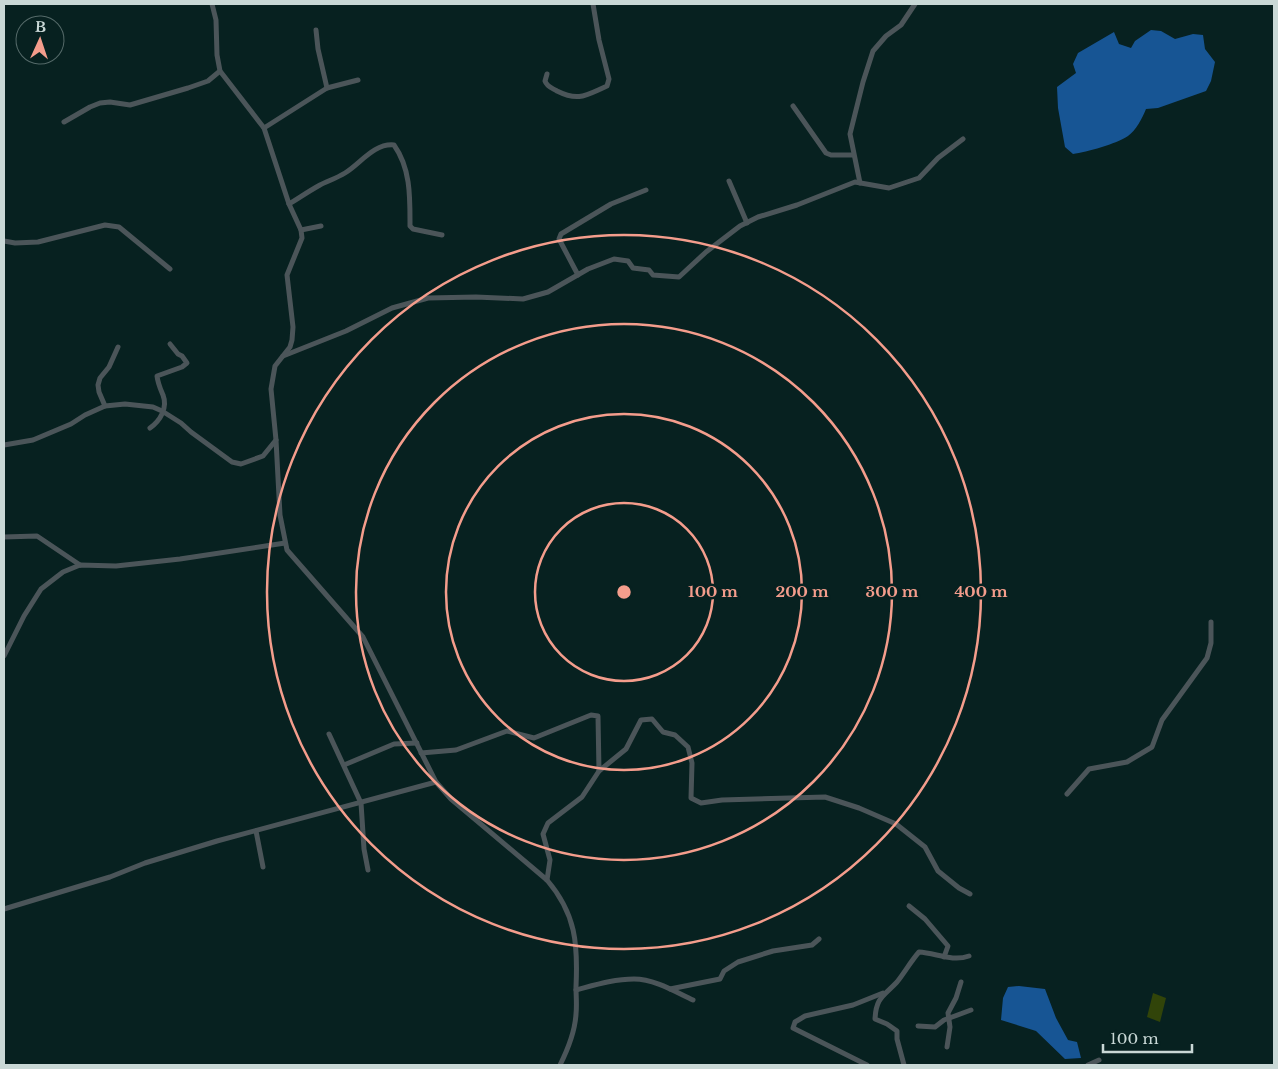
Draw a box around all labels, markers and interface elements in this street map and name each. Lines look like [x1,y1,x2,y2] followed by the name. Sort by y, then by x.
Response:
[15,15,65,65] north arrow
[35,18,47,36] text: B
[688,582,738,601] text: 100 m
[776,582,829,601] text: 200 m
[866,582,919,601] text: 300 m
[954,582,1008,601] text: 400 m
[615,583,633,601] centre of rings
[1103,1022,1192,1054] scale bar
[1110,1029,1159,1048] text: 100 m

